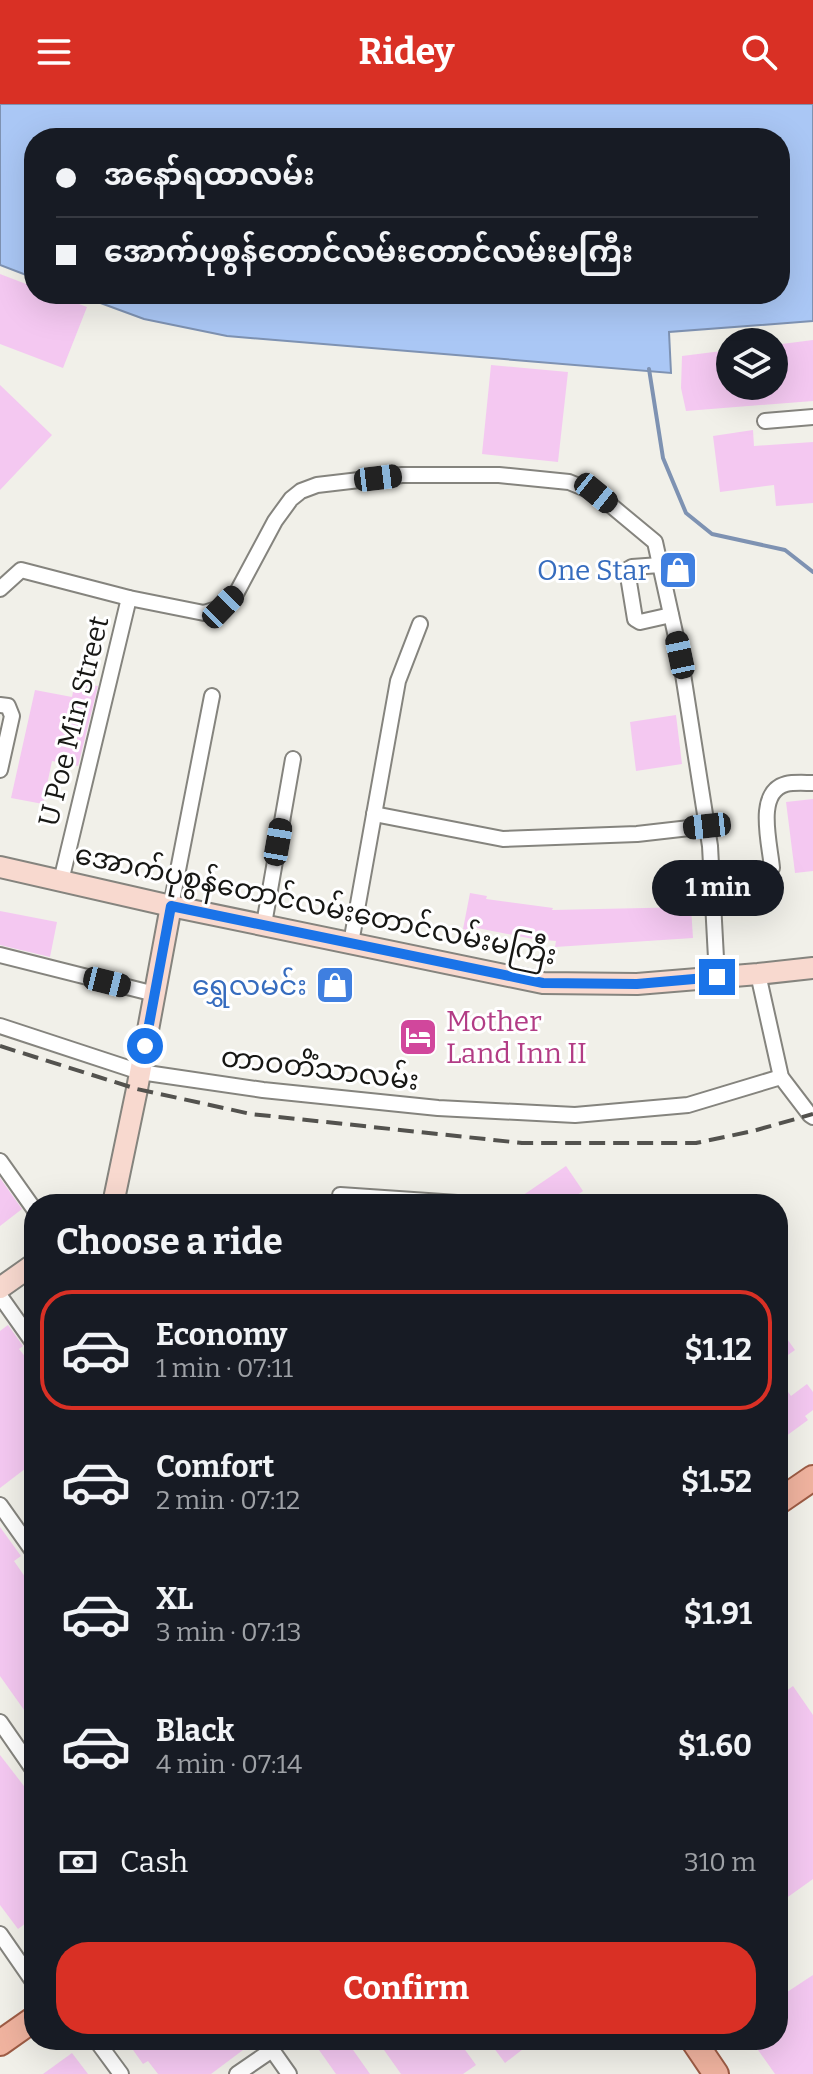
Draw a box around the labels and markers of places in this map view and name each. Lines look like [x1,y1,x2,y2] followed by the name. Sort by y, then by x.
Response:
[657,549,699,591] shop icon: One Star
[537,554,650,587] place label: One Star
[314,964,356,1006] shop icon: ရွှေလမင်း
[192,967,307,1008] place label: ရွှေလမင်း
[446,1005,587,1070] place label: Mother Land Inn II
[397,1016,439,1058] hotel icon: Mother Land Inn II

